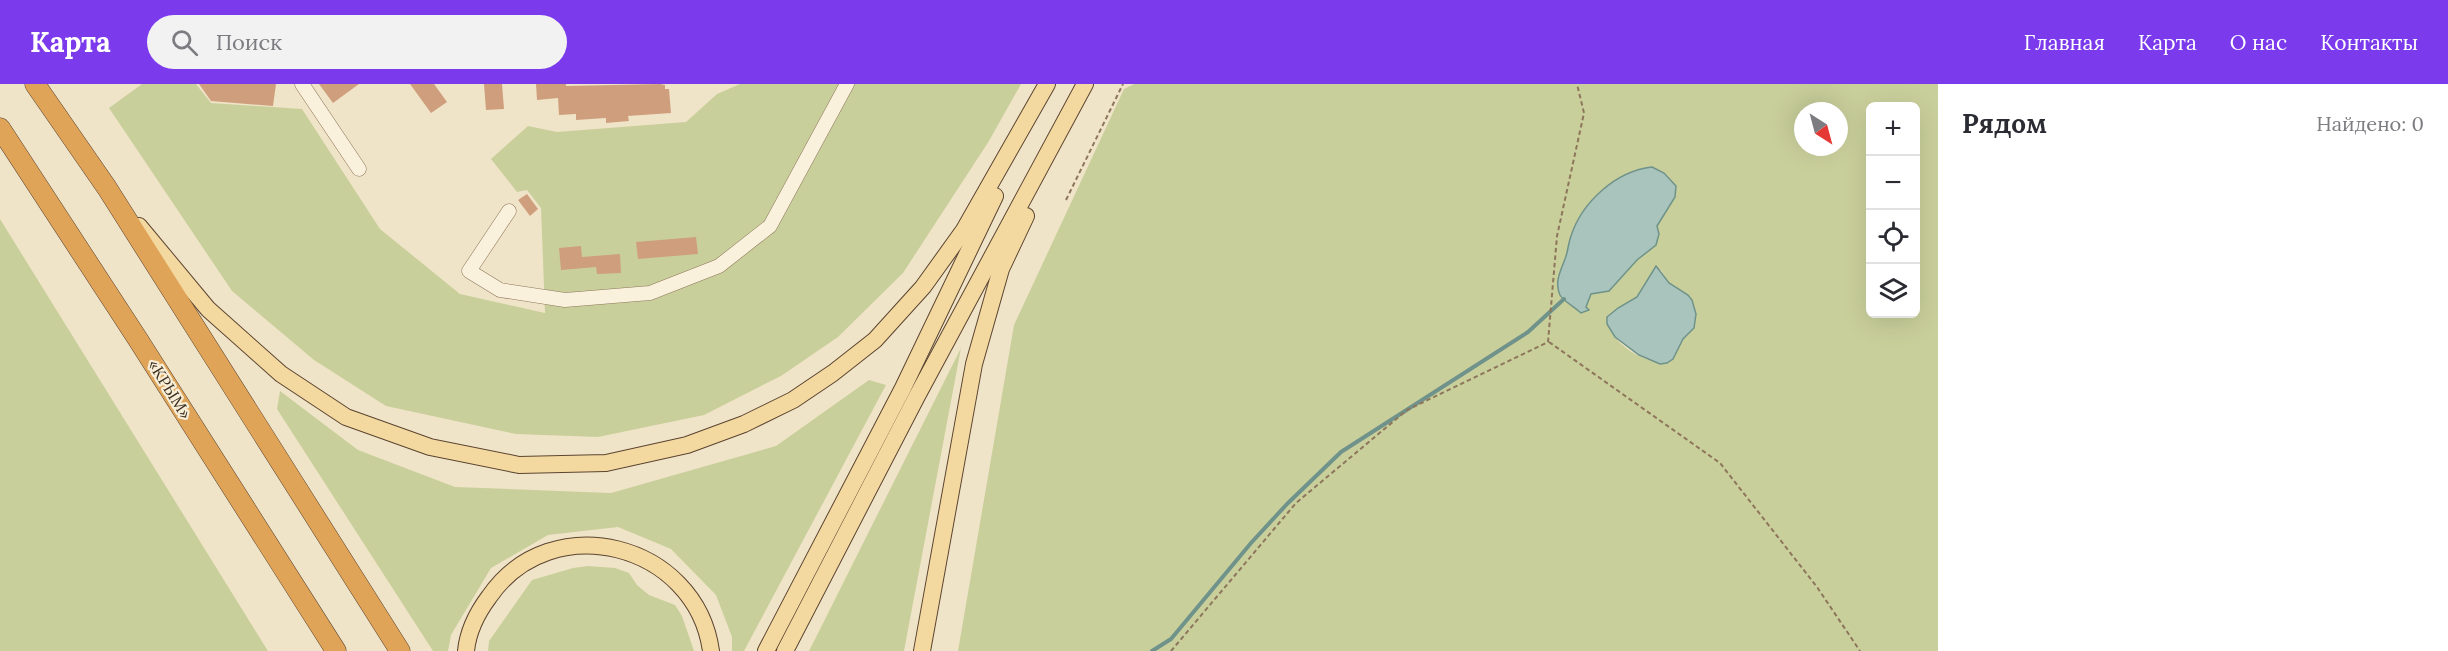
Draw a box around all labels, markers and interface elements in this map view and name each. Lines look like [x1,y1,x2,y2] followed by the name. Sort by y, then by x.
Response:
[147,15,567,69] search box
[30,24,111,60] text: Карта
[168,26,201,59] icon: search
[216,28,282,56] text: Поиск
[2024,29,2105,56] text: Главная
[2138,29,2197,56] text: Карта
[2230,29,2287,56] text: О нас
[2320,29,2418,56] text: Контакты
[1794,102,1848,156] north arrow
[1866,102,1920,318] map controls
[1866,102,1920,156] button: +
[1962,107,2047,140] text: Рядом
[2316,111,2424,136] text: Найдено: 0
[1866,156,1920,210] button: −
[1866,210,1920,264] button: locate
[1866,264,1920,318] button: layers
[144,355,196,423] street label: «КРЫМ»

